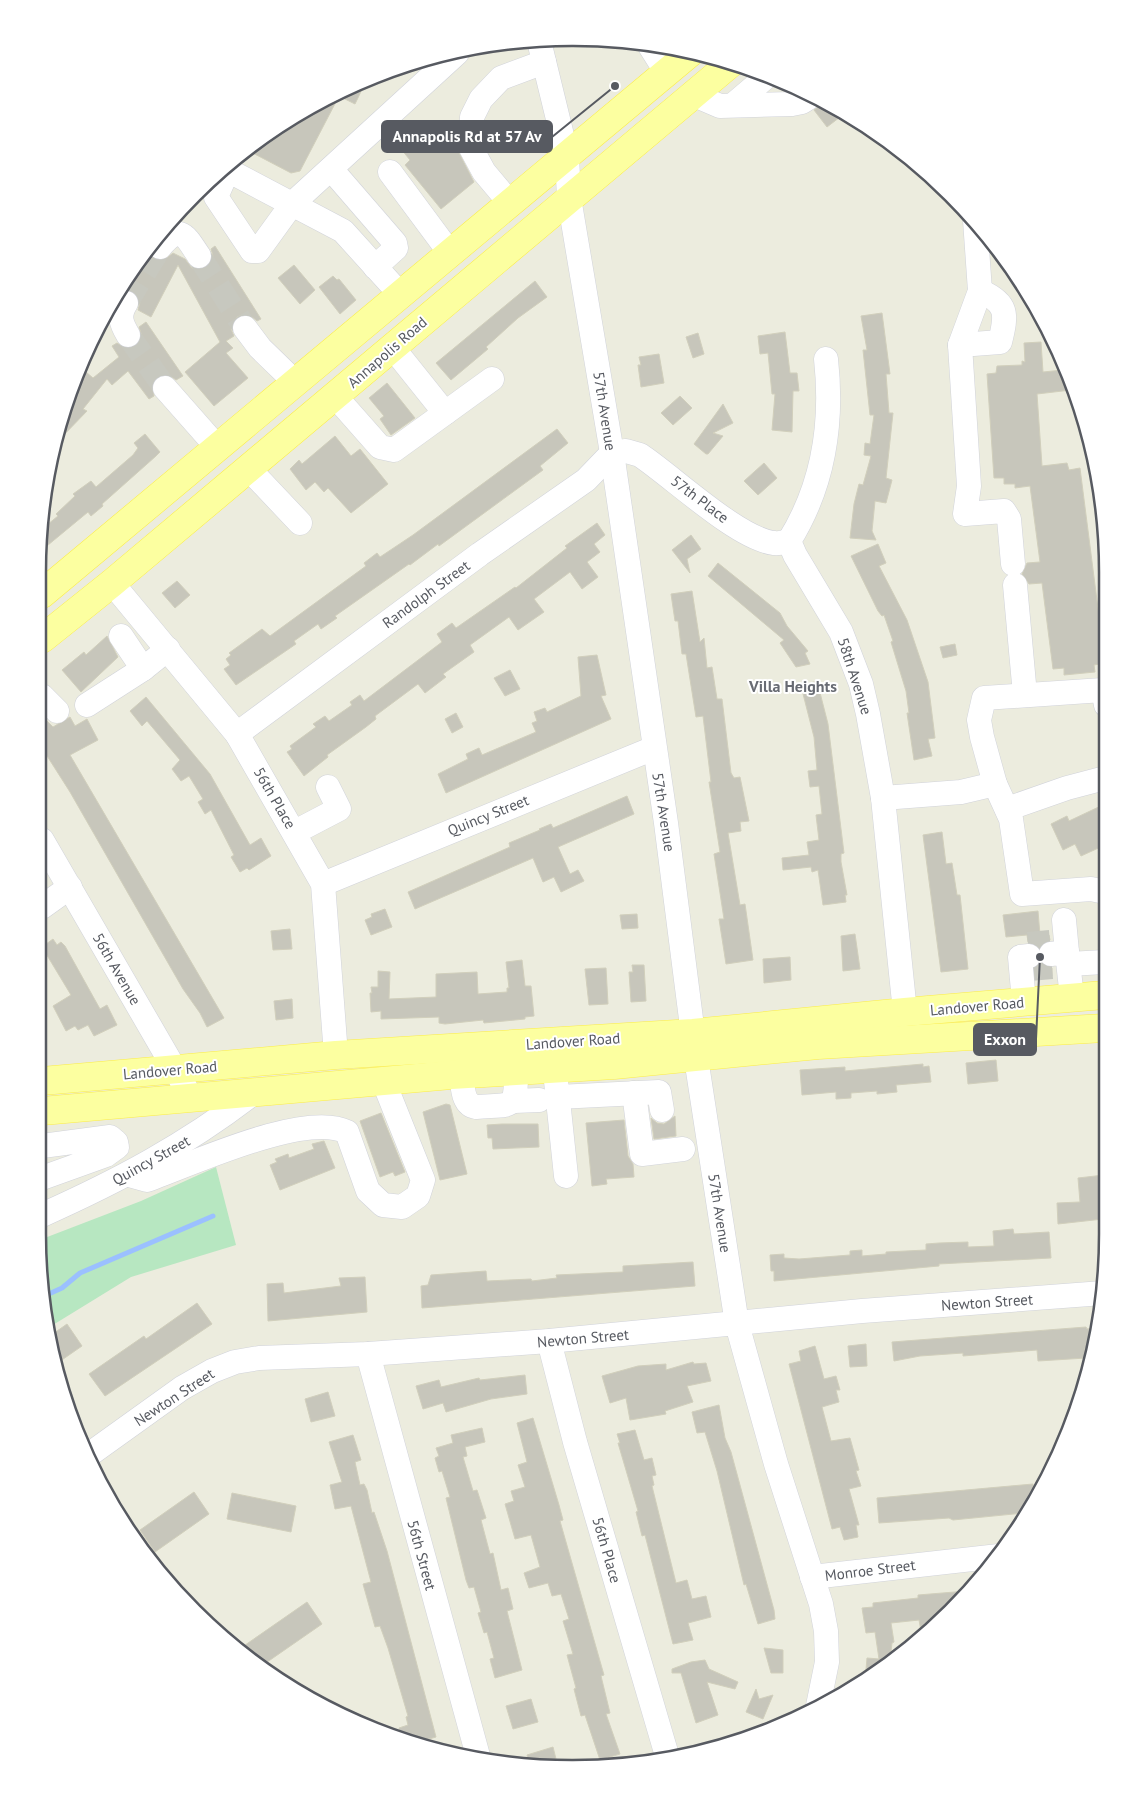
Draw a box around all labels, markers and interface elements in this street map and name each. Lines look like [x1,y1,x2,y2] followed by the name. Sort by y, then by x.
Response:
[382,121,552,152] callout: Annapolis Rd at 57 Av
[392,126,542,146] text: Annapolis Rd at 57 Av
[343,312,431,392] street label: Annapolis Road
[589,370,621,452] street label: 57th Avenue
[667,471,733,527] street label: 57th Place
[379,556,473,632] street label: Randolph Street
[834,635,876,717] street label: 58th Avenue
[748,676,837,696] district label: Villa Heights
[250,764,300,832] street label: 56th Place
[648,771,680,853] street label: 57th Avenue
[445,790,531,840] street label: Quincy Street
[89,930,145,1008] street label: 56th Avenue
[929,992,1025,1020] street label: Landover Road
[974,1024,1036,1055] callout: Exxon
[525,1028,621,1054] street label: Landover Road
[984,1029,1026,1049] text: Exxon
[122,1056,218,1084] street label: Landover Road
[109,1131,193,1189] street label: Quincy Street
[704,1172,736,1254] street label: 57th Avenue
[940,1289,1034,1315] street label: Newton Street
[536,1325,630,1351] street label: Newton Street
[130,1364,218,1430] street label: Newton Street
[589,1515,625,1585] street label: 56th Place
[404,1518,440,1592] street label: 56th Street
[824,1555,916,1585] street label: Monroe Street

